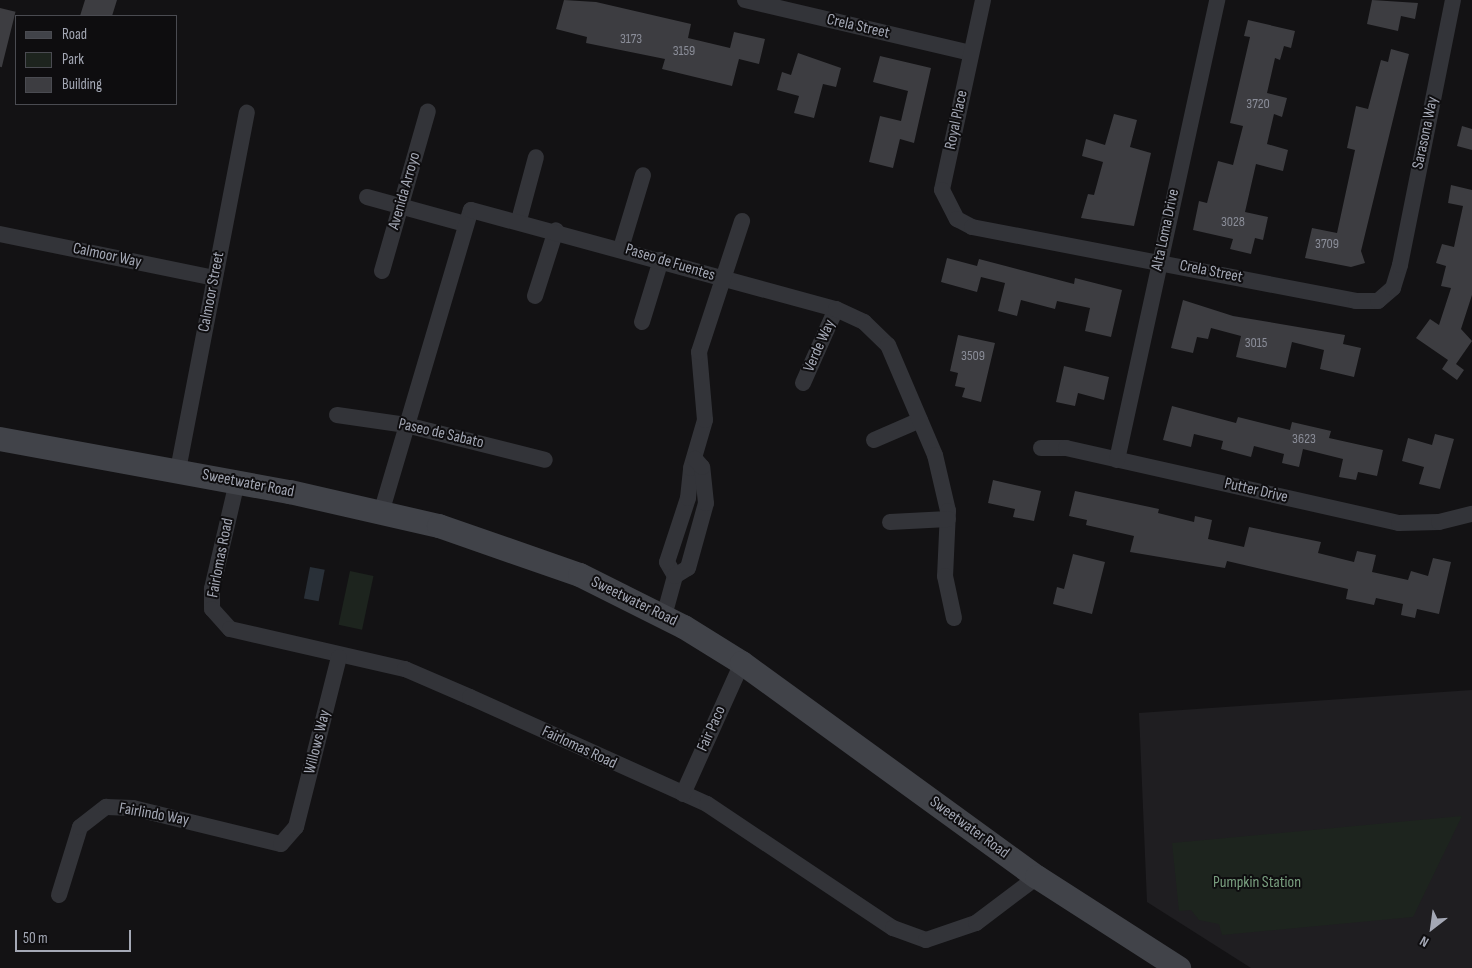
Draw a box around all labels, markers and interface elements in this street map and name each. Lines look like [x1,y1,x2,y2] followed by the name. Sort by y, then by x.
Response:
[825,10,891,44] street label: Crela Street
[15,15,178,105] legend
[62,25,87,44] text: Road
[620,31,642,47] house number: 3173
[673,43,695,59] house number: 3159
[62,50,84,69] text: Park
[62,75,102,94] text: Building
[941,89,973,151] street label: Royal Place
[1409,95,1443,171] street label: Sarasona Way
[1246,96,1270,112] house number: 3720
[385,150,425,232] street label: Avenida Arroyo
[1148,187,1184,273] street label: Alta Loma Drive
[1221,214,1245,230] house number: 3028
[1315,236,1339,252] house number: 3709
[71,239,143,273] street label: Calmoor Way
[623,240,717,286] street label: Paseo de Fuentes
[195,250,229,334] street label: Calmoor Street
[1178,256,1244,288] street label: Crela Street
[800,317,840,375] street label: Verde Way
[1245,335,1267,351] house number: 3015
[961,348,985,364] house number: 3509
[397,415,485,453] street label: Paseo de Sabato
[1292,431,1316,447] house number: 3623
[200,466,296,502] street label: Sweetwater Road
[1222,474,1290,508] street label: Putter Drive
[204,517,238,599] street label: Fairlomas Road
[588,573,680,631] street label: Sweetwater Road
[694,703,730,755] street label: Fair Paco
[301,708,335,776] street label: Willows Way
[538,722,620,774] street label: Fairlomas Road
[926,793,1012,863] street label: Sweetwater Road
[118,799,190,831] street label: Fairlindo Way
[1213,873,1301,893] park label: Pumpkin Station
[1407,903,1457,953] north arrow
[18,920,134,952] scale bar
[23,929,48,948] text: 50 m
[1417,932,1432,951] text: N

